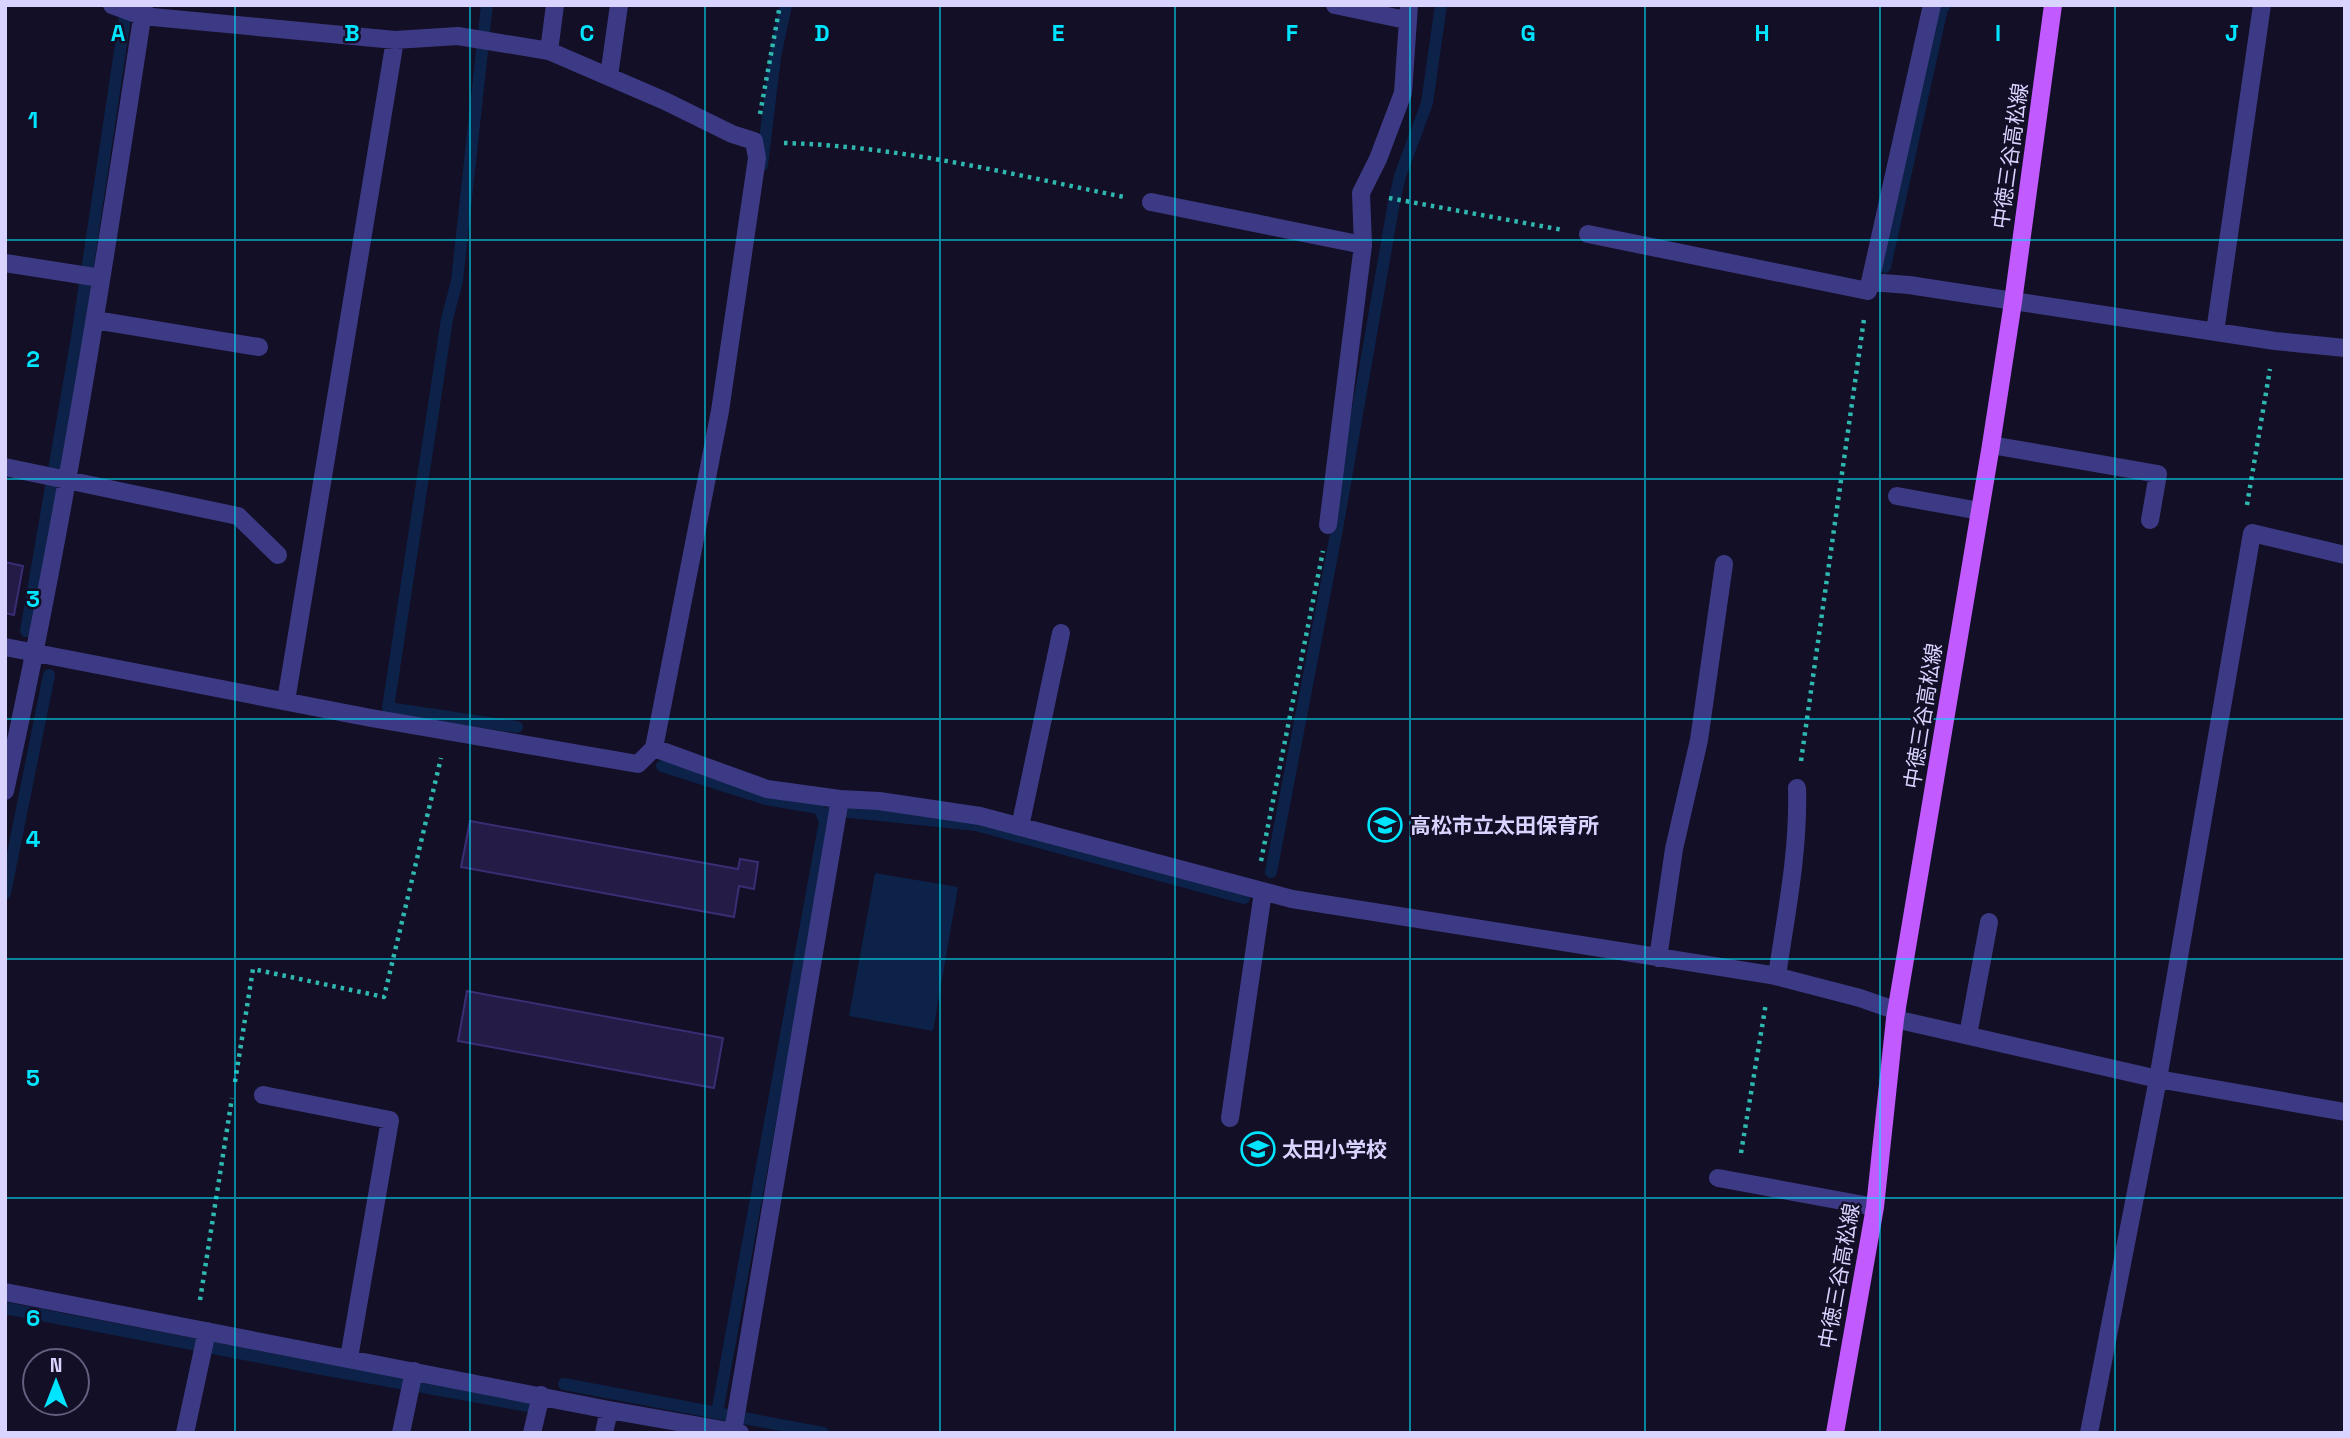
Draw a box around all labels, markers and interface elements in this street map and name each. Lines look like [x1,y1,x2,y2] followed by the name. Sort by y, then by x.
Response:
[111,18,126,48] text: A
[344,18,360,48] text: B
[580,18,594,48] text: C
[814,18,830,48] text: D
[1052,18,1064,48] text: E
[1286,18,1298,48] text: F
[1520,18,1536,48] text: G
[1754,18,1770,48] text: H
[1995,18,2001,48] text: I
[2225,18,2239,48] text: J
[1986,81,2034,231] street label: 中徳三谷高松線
[28,105,38,135] text: 1
[26,344,40,374] text: 2
[26,584,40,614] text: 3
[1898,641,1948,791] street label: 中徳三谷高松線
[1366,806,1404,844] school or university icon: 高松市立太田保育所
[1410,812,1599,839] place label: 高松市立太田保育所
[26,824,41,854] text: 4
[26,1063,40,1093] text: 5
[1239,1130,1277,1168] school or university icon: 太田小学校
[1282,1136,1387,1163] place label: 太田小学校
[1813,1201,1865,1351] street label: 中徳三谷高松線
[26,1303,40,1333] text: 6
[21,1347,91,1417] north arrow
[50,1353,62,1378] text: N

